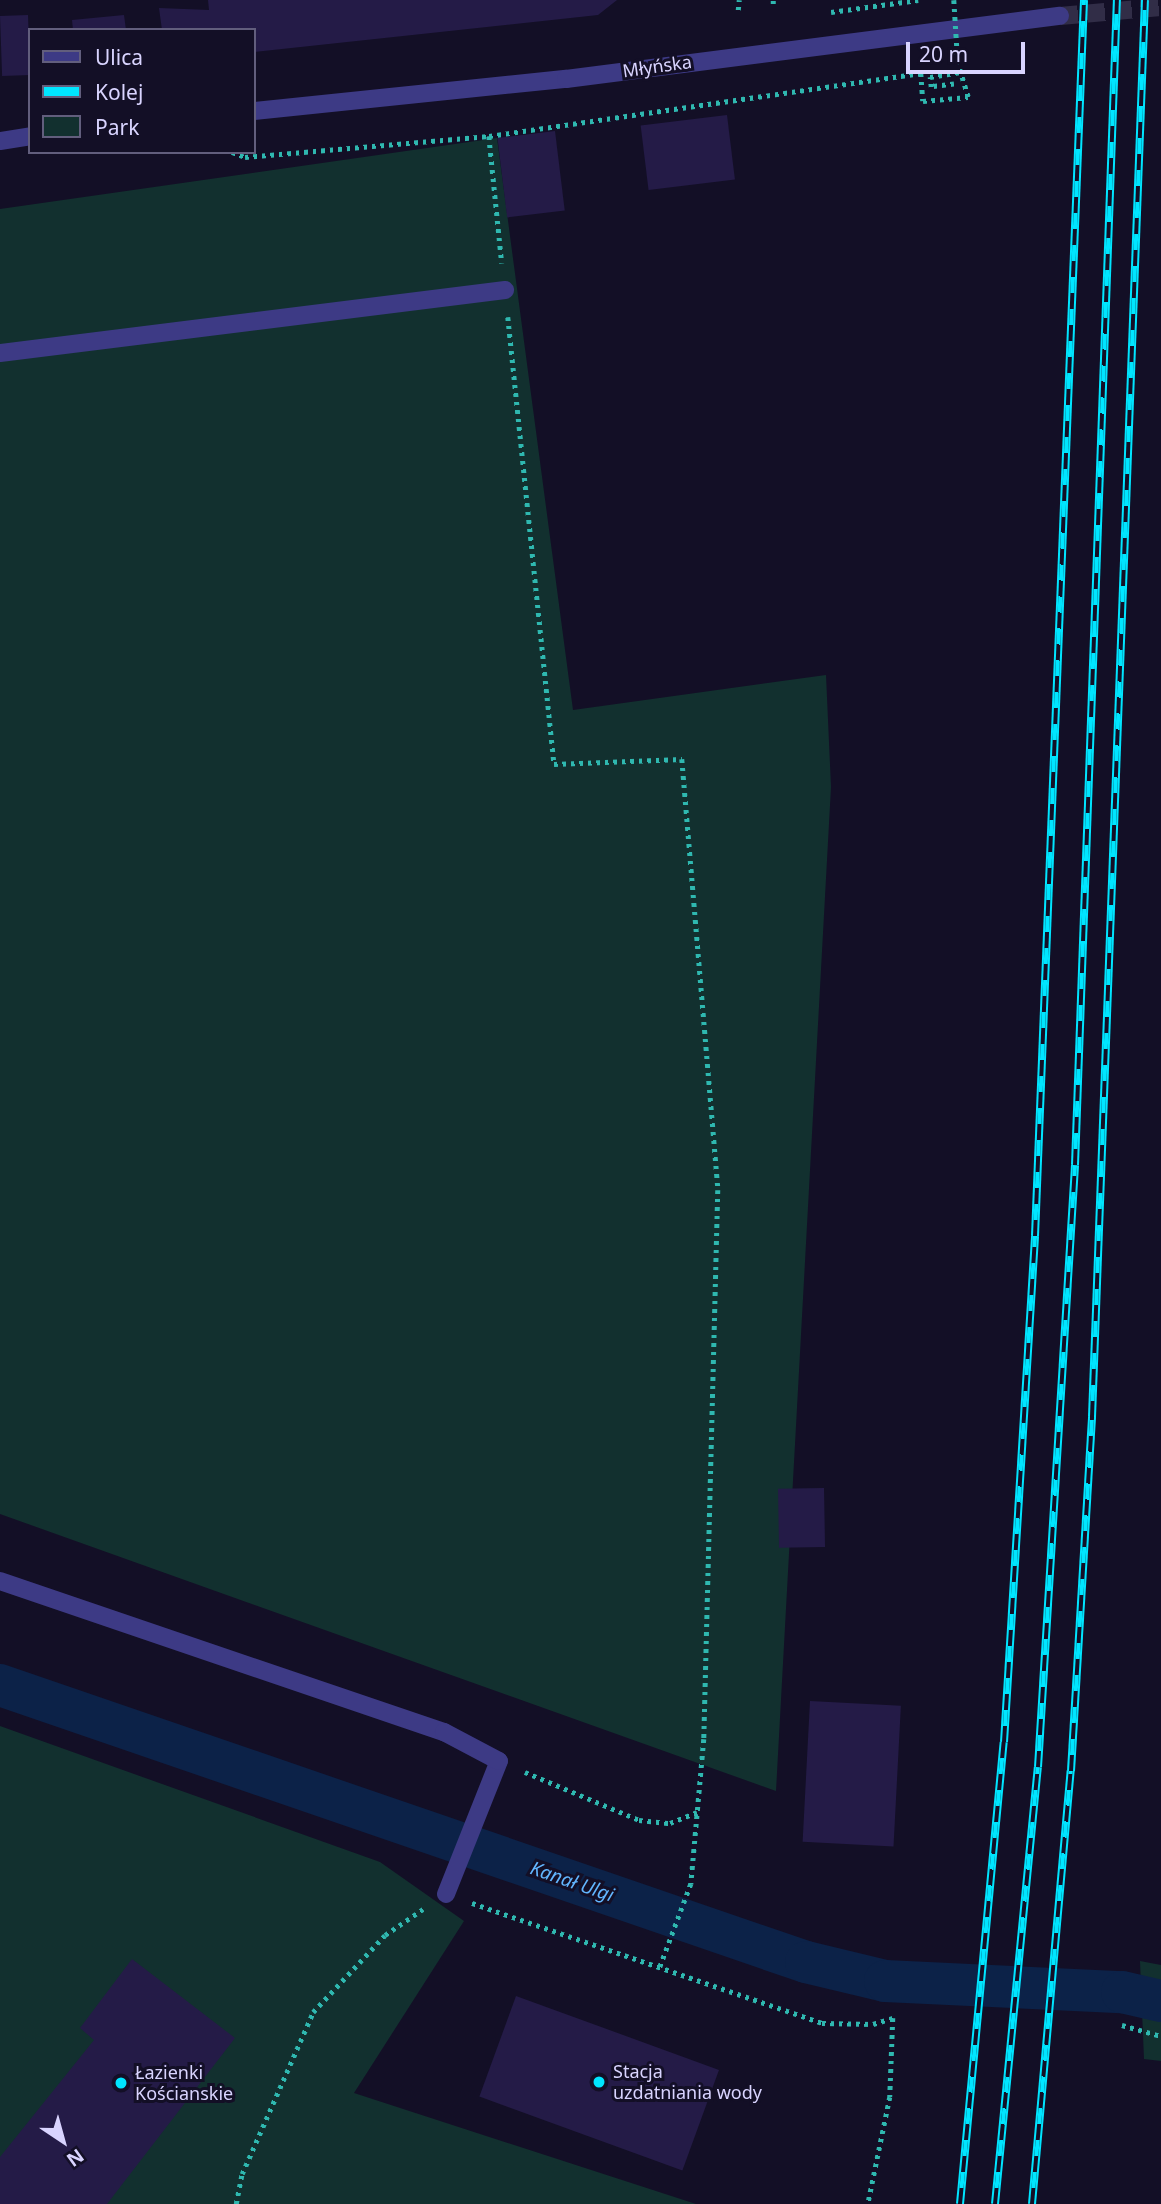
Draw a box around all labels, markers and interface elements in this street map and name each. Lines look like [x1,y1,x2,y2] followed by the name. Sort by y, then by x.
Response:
[28,28,256,154] legend
[909,28,1028,72] scale bar
[919,40,968,68] text: 20 m
[95,43,143,71] text: Ulica
[621,50,693,82] street label: Młyńska
[95,78,143,106] text: Kolej
[95,113,139,141] text: Park
[527,1857,617,1907] water label: Kanał Ulgi
[613,2061,762,2104] place label: Stacja uzdatniania wody
[135,2062,233,2104] place label: Łazienki Kościanskie
[591,2074,607,2090] marker: Stacja uzdatniania wody
[113,2075,129,2091] marker: Łazienki Kościanskie
[28,2106,98,2176] north arrow
[61,2143,89,2173] text: N

